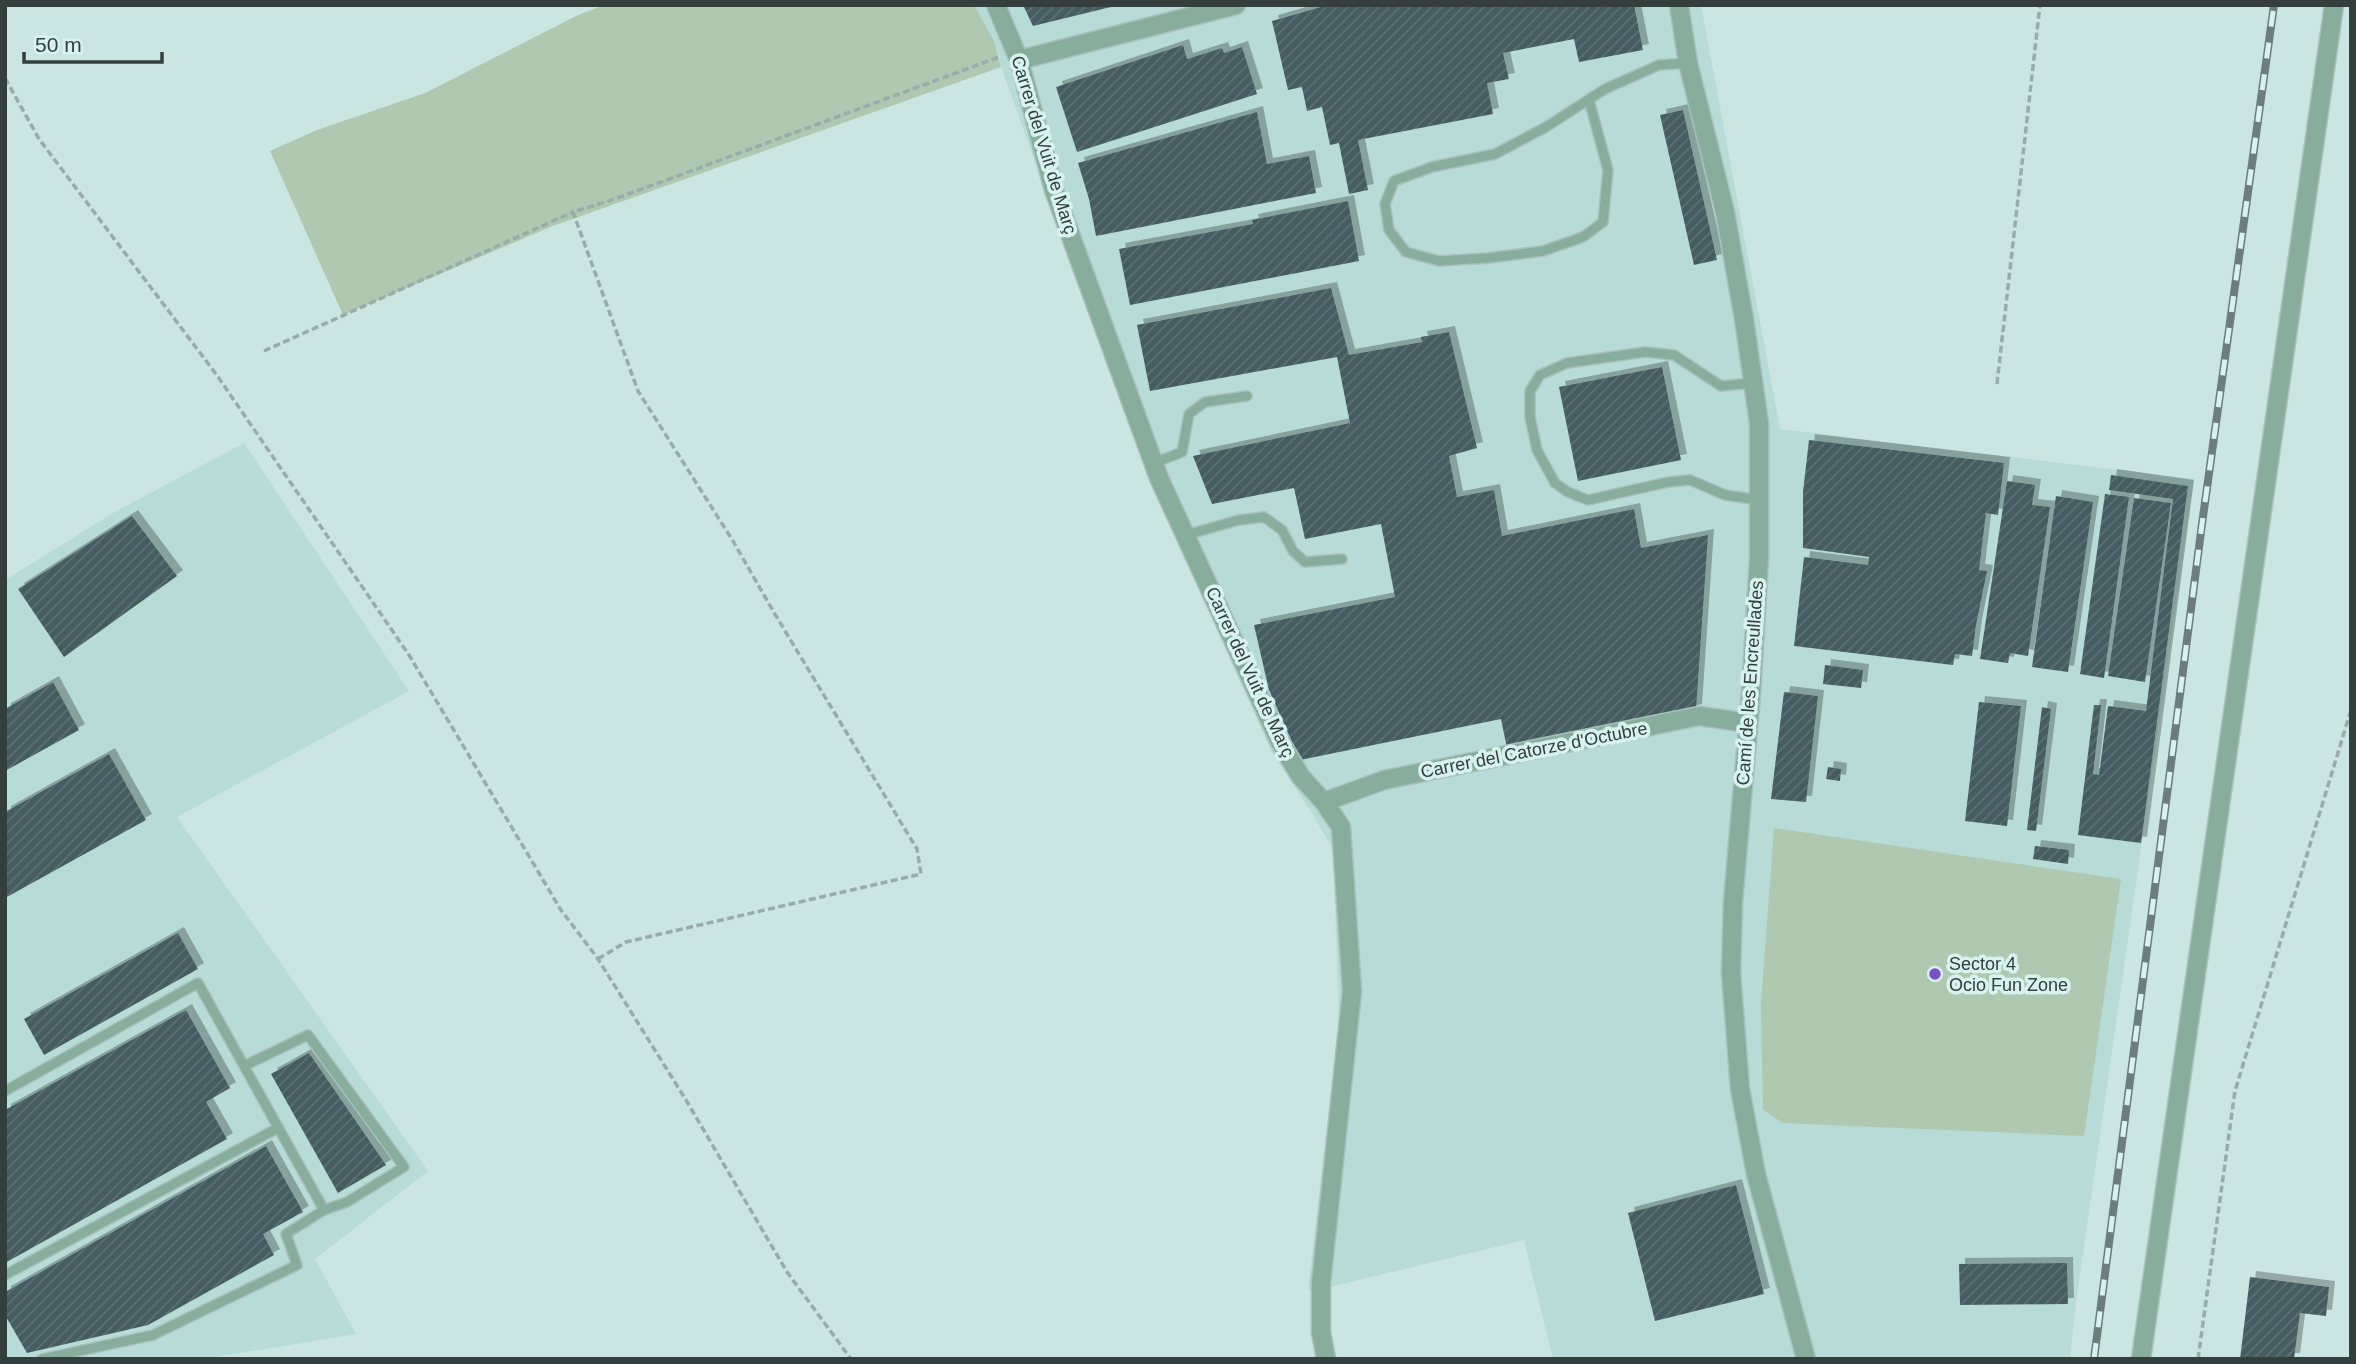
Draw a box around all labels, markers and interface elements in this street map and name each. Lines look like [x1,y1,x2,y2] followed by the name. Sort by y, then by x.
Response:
[24,21,163,65] scale bar
[35,33,82,56] text: 50 m
[1007,53,1081,237] street label: Carrer del Vuit de Març
[1733,580,1767,786] street label: Camí de les Encreullades
[1202,584,1298,760] street label: Carrer del Vuit de Març
[1419,718,1649,782] street label: Carrer del Catorze d'Octubre
[1949,954,2068,995] place label: Sector 4 Ocio Fun Zone
[1927,966,1943,982] marker: Sector 4 Ocio Fun Zone

